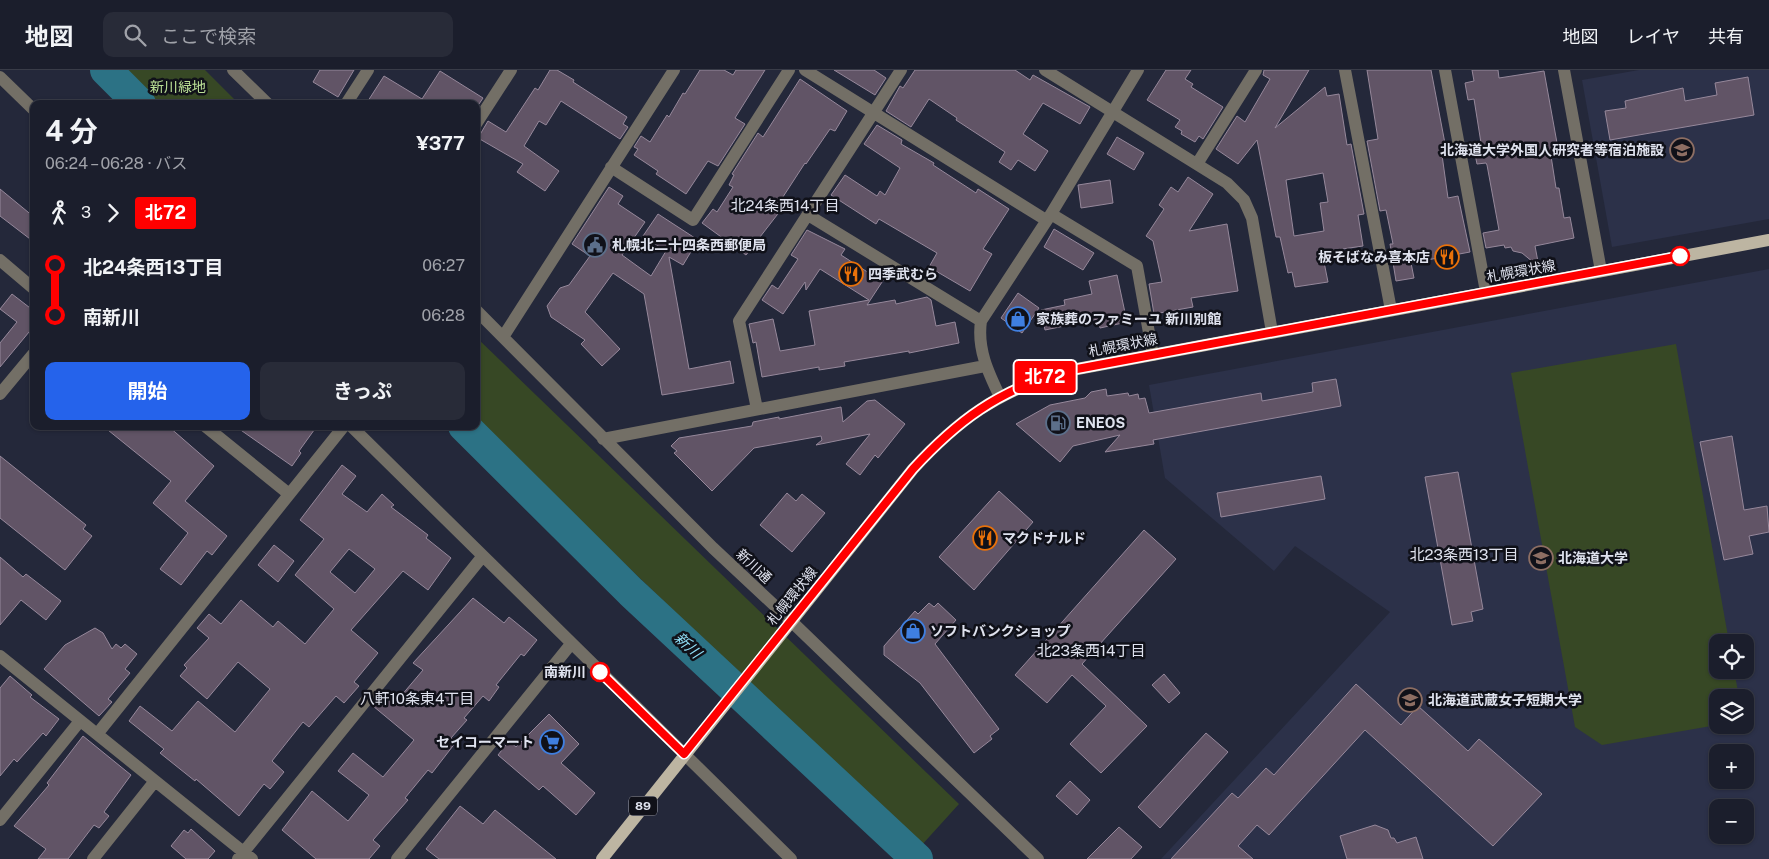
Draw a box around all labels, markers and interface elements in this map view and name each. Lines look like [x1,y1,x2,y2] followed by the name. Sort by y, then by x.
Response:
[103,12,453,57] search box
[121,21,149,49] icon: search
[25,22,73,50] text: 地図
[161,25,256,47] text: ここで検索
[1563,26,1599,47] text: 地図
[1627,26,1680,47] text: レイヤ
[1708,26,1744,47] text: 共有
[150,79,206,95] park label: 新川緑地
[45,114,98,147] text: 4 分
[416,132,465,154] text: ¥377
[1669,137,1695,163] school or university icon: 北海道大学外国人研究者等宿泊施設
[1440,142,1664,158] place label: 北海道大学外国人研究者等宿泊施設
[45,154,187,173] text: 06:24 – 06:28 · バス
[731,197,839,214] district label: 北24条西14丁目
[45,199,73,227] icon: walk
[99,199,127,227] icon: forward
[145,202,186,223] text: 北72
[81,203,91,222] text: 3
[582,232,608,258] public building icon: 札幌北二十四条西郵便局
[612,237,766,253] place label: 札幌北二十四条西郵便局
[1434,244,1460,270] restaurant icon: 板そばなみ喜本店
[1670,246,1690,266] unlabelled marker
[1318,249,1430,265] place label: 板そばなみ喜本店
[83,256,223,278] text: 北24条西13丁目
[422,256,465,275] text: 06:27
[1485,257,1557,285] street label: 札幌環状線
[838,261,864,287] restaurant icon: 四季武むら
[868,266,938,282] place label: 四季武むら
[83,306,140,328] text: 南新川
[422,306,465,325] text: 06:28
[1005,306,1031,332] shop icon: 家族葬のファミーユ 新川別館
[1036,311,1221,327] place label: 家族葬のファミーユ 新川別館
[1087,330,1159,360] street label: 札幌環状線
[1016,361,1074,393] line badge: 北72
[45,362,250,420] button: 開始
[260,362,465,420] button: きっぷ
[1025,366,1065,387] text: 北72
[1045,410,1071,436] fuel station icon: ENEOS
[1076,415,1125,431] place label: ENEOS
[972,525,998,551] restaurant icon: マクドナルド
[1002,530,1086,546] place label: マクドナルド
[1528,545,1554,571] school or university icon: 北海道大学
[733,546,775,586] street label: 新川通
[1410,546,1518,563] district label: 北23条西13丁目
[1558,550,1628,566] place label: 北海道大学
[764,564,820,628] street label: 札幌環状線
[900,618,926,644] shop icon: ソフトバンクショップ
[930,623,1071,639] place label: ソフトバンクショップ
[671,629,706,663] water label: 新川
[1709,634,1754,844] map controls
[1709,634,1754,679] button: locate
[1037,642,1145,659] district label: 北23条西14丁目
[590,662,610,682] marker: 南新川
[544,664,586,680] place label: 南新川
[1397,687,1423,713] school or university icon: 北海道武蔵女子短期大学
[1709,689,1754,734] button: layers
[360,690,474,707] district label: 八軒10条東4丁目
[1428,692,1582,708] place label: 北海道武蔵女子短期大学
[539,729,565,755] supermarket icon: セイコーマート
[436,734,534,750] place label: セイコーマート
[1709,744,1754,789] button: +
[629,796,657,816] road number: 89
[1709,799,1754,844] button: −

